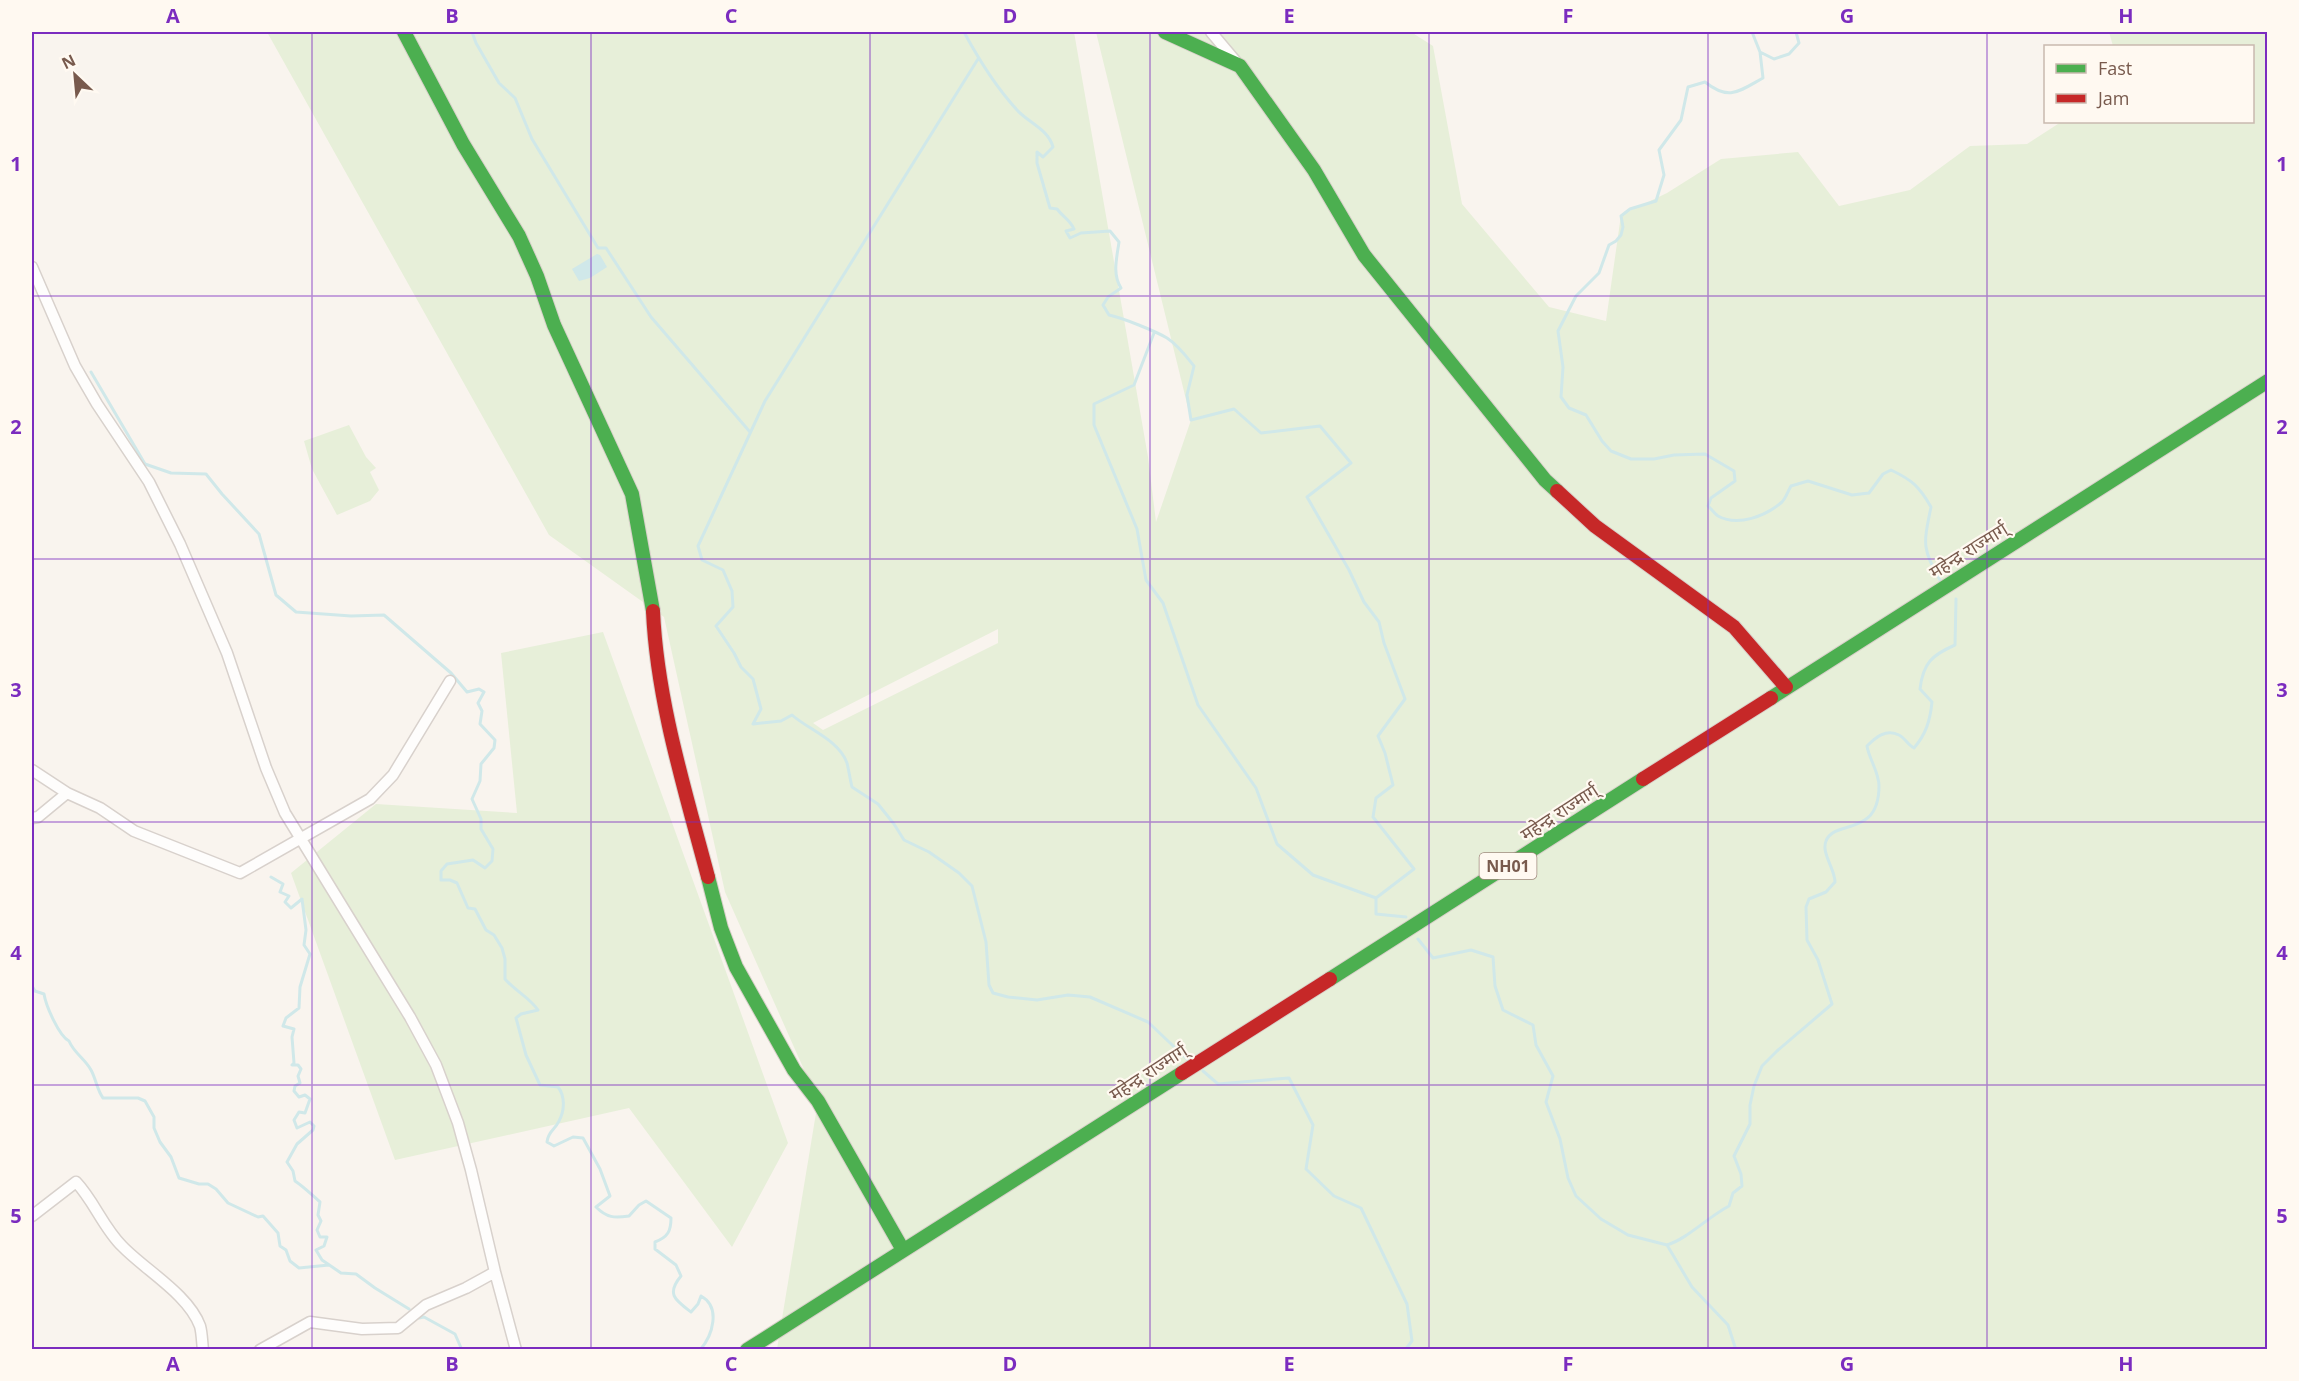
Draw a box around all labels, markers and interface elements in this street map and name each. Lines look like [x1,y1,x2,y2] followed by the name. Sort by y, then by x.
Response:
[166,2,180,29] text: A
[445,2,459,29] text: B
[725,2,738,29] text: C
[1003,2,1017,29] text: D
[1283,2,1295,29] text: E
[1563,2,1573,29] text: F
[1840,2,1854,29] text: G
[2118,2,2134,29] text: H
[45,45,105,105] north arrow
[2044,45,2254,123] legend
[58,49,79,74] text: N
[2098,56,2132,80] text: Fast
[2096,86,2130,110] text: Jam
[10,150,22,177] text: 1
[2276,150,2288,177] text: 1
[10,413,22,440] text: 2
[2276,413,2288,440] text: 2
[1924,515,2014,583] street label: महेन्द्र राज्मार्ग्
[10,676,22,703] text: 3
[2276,676,2288,703] text: 3
[1516,776,1605,846] street label: महेन्द्र राज्मार्ग्
[1480,853,1537,879] road number: NH01
[10,939,22,966] text: 4
[2276,939,2288,966] text: 4
[1105,1036,1194,1106] street label: महेन्द्र राज्मार्ग्
[10,1202,22,1229] text: 5
[2276,1202,2288,1229] text: 5
[166,1350,180,1377] text: A
[445,1350,459,1377] text: B
[725,1350,738,1377] text: C
[1003,1350,1017,1377] text: D
[1283,1350,1295,1377] text: E
[1563,1350,1573,1377] text: F
[1840,1350,1854,1377] text: G
[2118,1350,2134,1377] text: H

